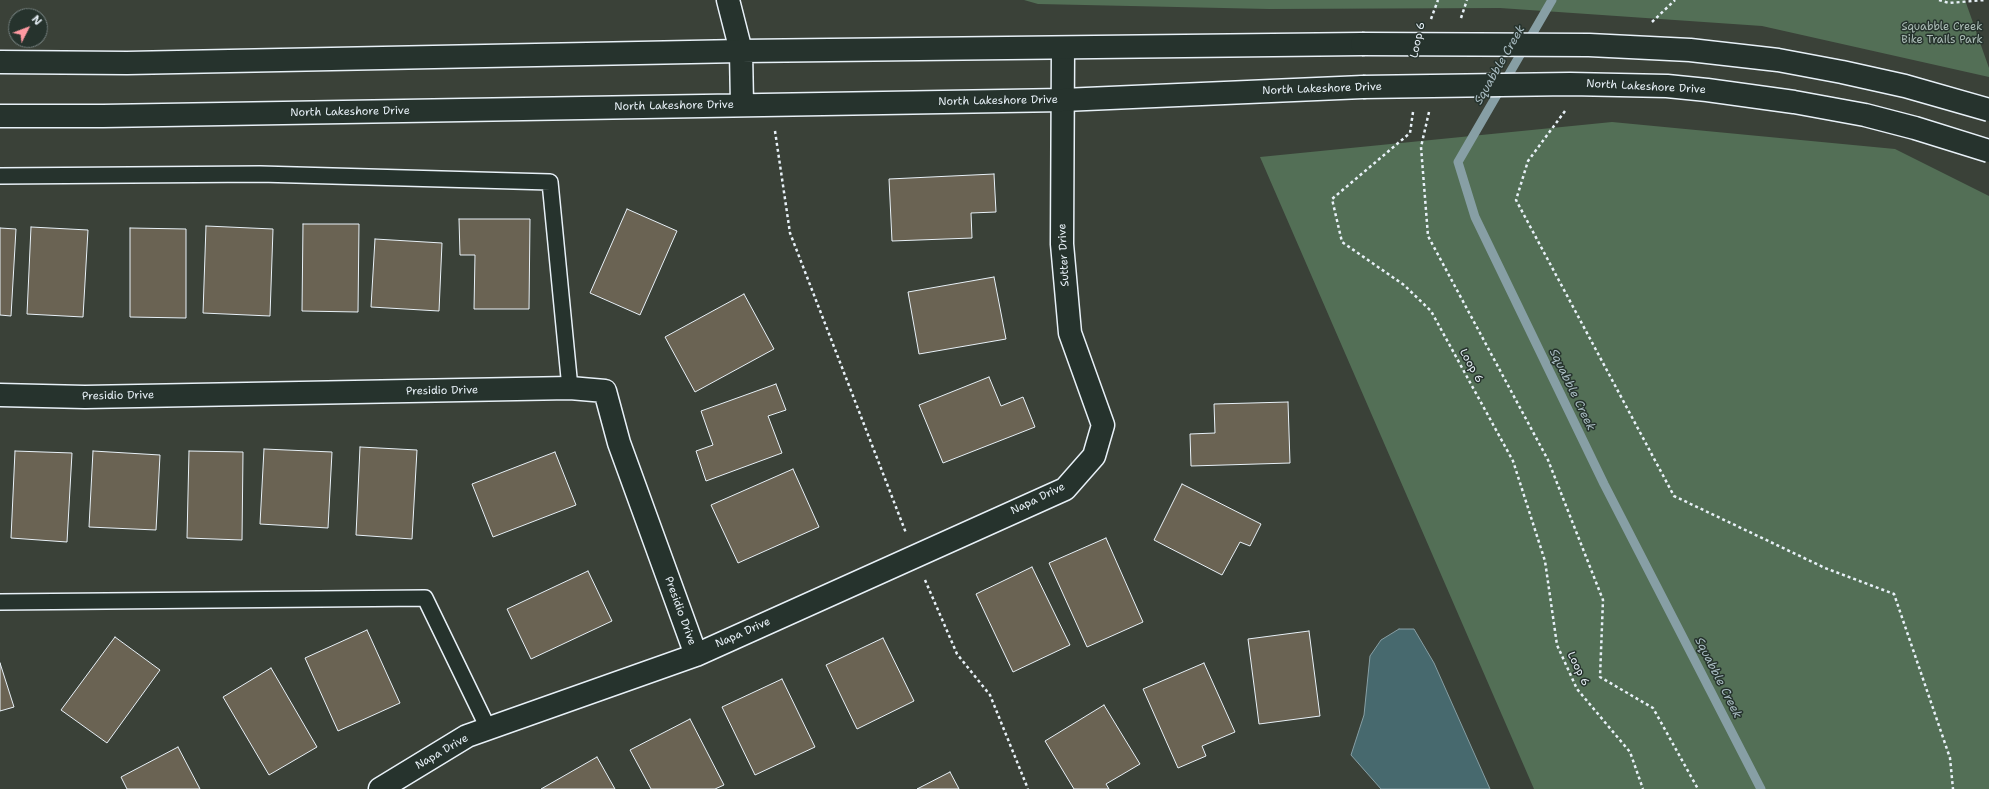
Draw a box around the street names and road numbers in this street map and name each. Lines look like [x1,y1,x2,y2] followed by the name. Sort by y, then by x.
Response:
[1408,21,1428,59] street label: Loop 6
[1586,77,1706,97] street label: North Lakeshore Drive
[1262,80,1382,98] street label: North Lakeshore Drive
[938,93,1058,109] street label: North Lakeshore Drive
[614,98,734,114] street label: North Lakeshore Drive
[290,104,410,120] street label: North Lakeshore Drive
[1056,223,1072,287] street label: Sutter Drive
[1456,347,1486,385] street label: Loop 6
[406,384,478,398] street label: Presidio Drive
[82,389,154,403] street label: Presidio Drive
[1009,480,1067,518] street label: Napa Drive
[661,575,699,647] street label: Presidio Drive
[713,615,773,651] street label: Napa Drive
[1564,650,1592,688] street label: Loop 6
[413,732,471,772] street label: Napa Drive

